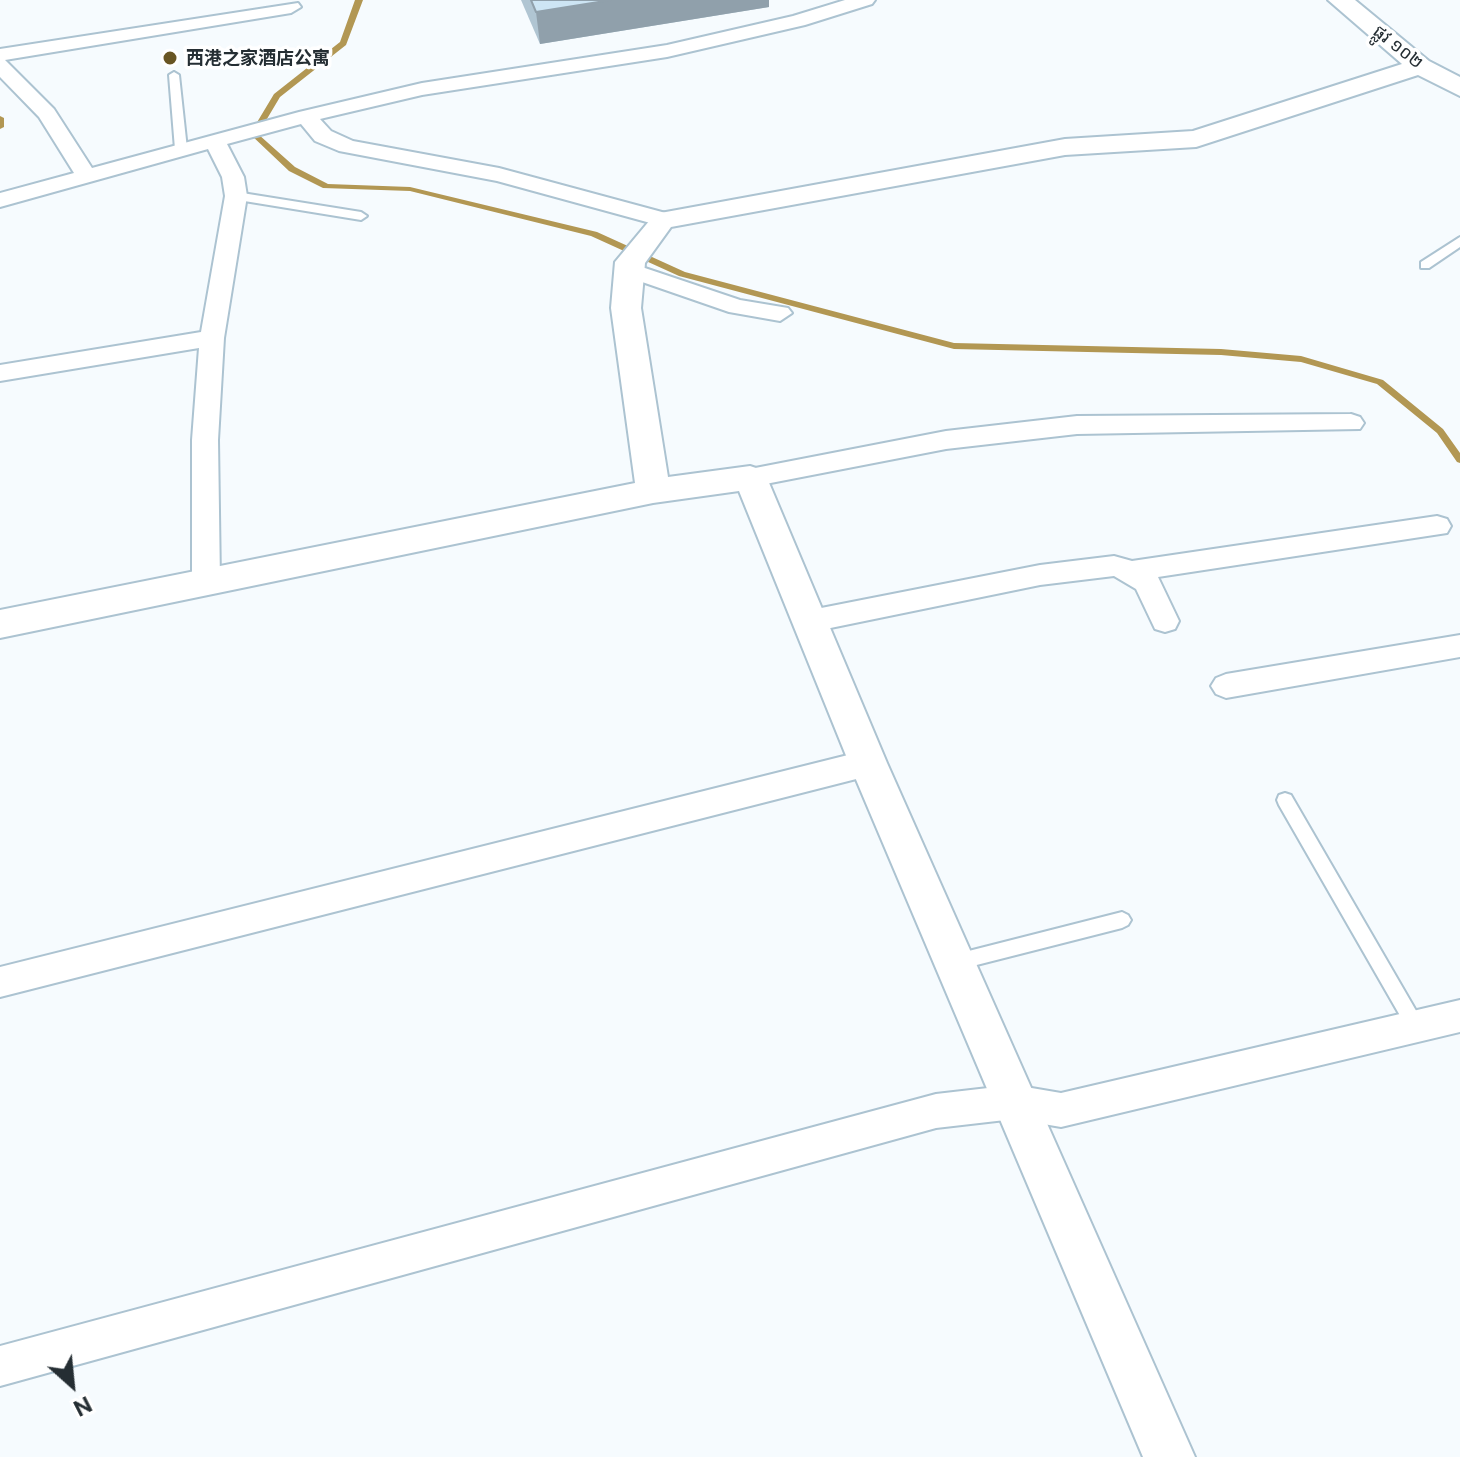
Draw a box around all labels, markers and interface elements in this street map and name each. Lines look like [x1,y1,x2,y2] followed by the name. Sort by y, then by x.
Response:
[1368,21,1428,73] street label: ផ្លូវ ១០២
[186,47,330,69] place label: 西港之家酒店公寓
[161,49,179,67] marker: 西港之家酒店公寓
[32,1345,112,1425] north arrow
[69,1391,96,1422] text: N

